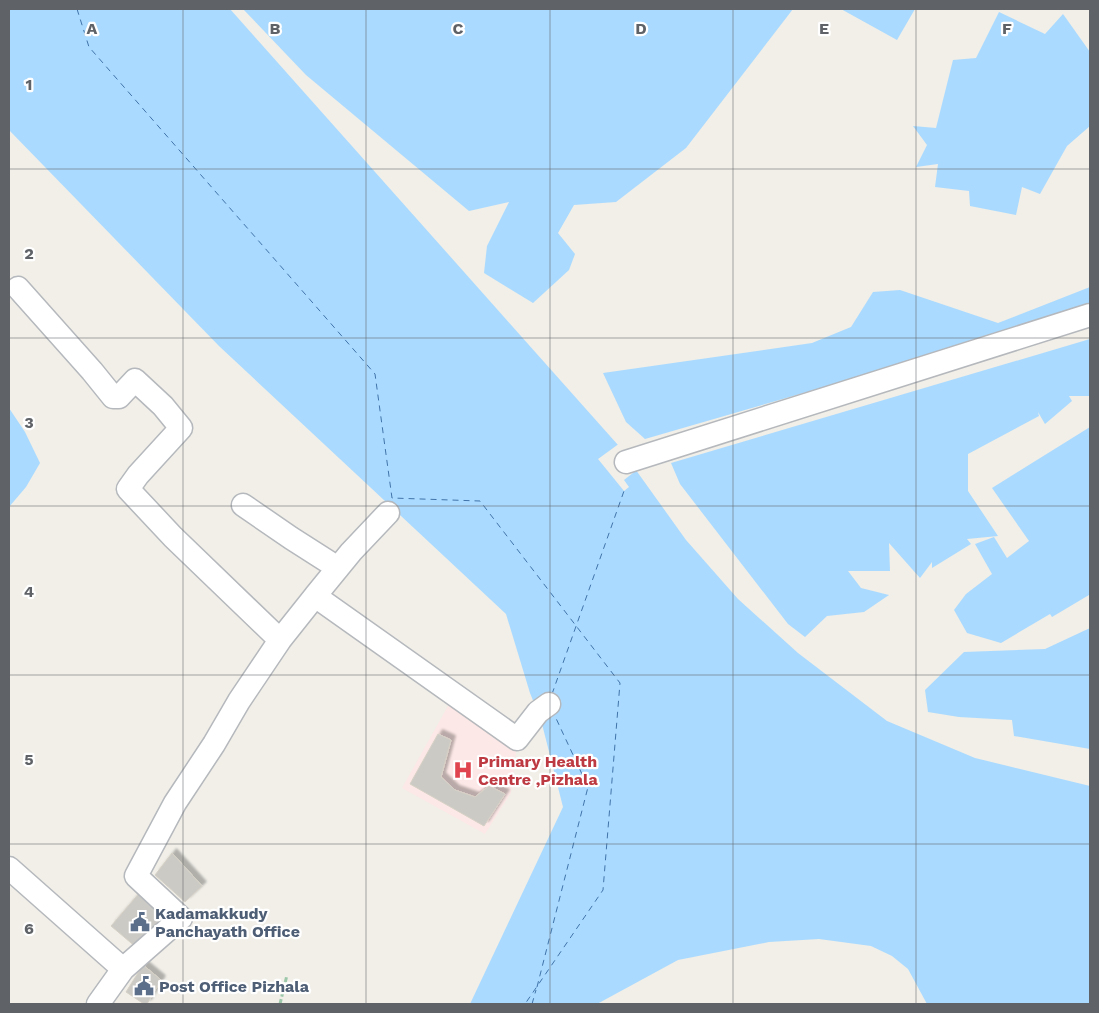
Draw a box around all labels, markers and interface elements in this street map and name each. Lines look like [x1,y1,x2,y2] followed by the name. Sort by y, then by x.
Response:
[87,19,98,38] text: A
[270,19,281,38] text: B
[453,19,464,38] text: C
[635,19,647,38] text: D
[819,19,829,38] text: E
[1002,19,1012,38] text: F
[26,75,32,94] text: 1
[24,244,34,263] text: 2
[24,413,34,432] text: 3
[24,582,34,601] text: 4
[24,750,34,769] text: 5
[478,752,598,789] place label: Primary Health Centre ,Pizhala
[452,759,474,781] hospital icon: Primary Health Centre ,Pizhala
[155,904,300,941] place label: Kadamakkudy Panchayath Office
[129,911,151,933] public building icon: Kadamakkudy Panchayath Office
[24,919,34,938] text: 6
[133,975,155,997] public building icon: Post Office Pizhala
[159,977,310,996] place label: Post Office Pizhala

